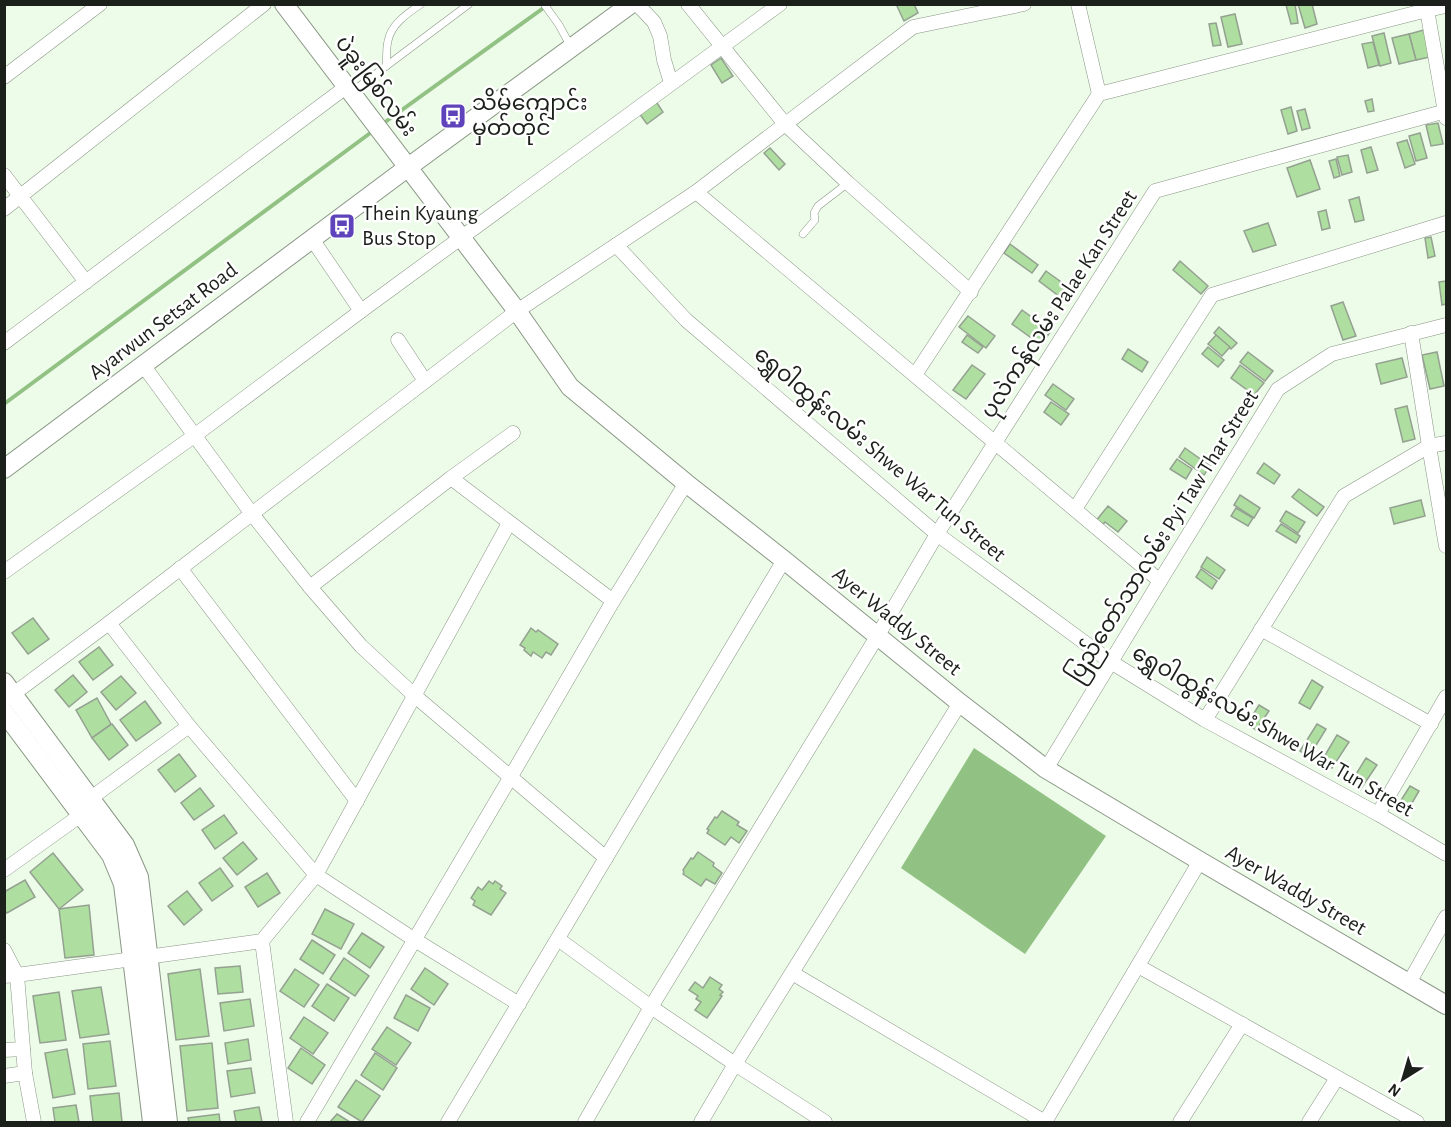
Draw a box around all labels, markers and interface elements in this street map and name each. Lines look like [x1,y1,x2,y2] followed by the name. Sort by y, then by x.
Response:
[327,29,425,144] street label: ပဲခူးမြစ်လမ်း
[472,87,588,145] place label: သိမ်ကျောင်း မှတ်တိုင်
[438,101,468,131] bus stop icon: သိမ်ကျောင်း မှတ်တိုင်
[973,183,1146,425] street label: ပုလဲကန်လမ်း Palae Kan Street
[362,202,478,249] place label: Thein Kyaung Bus Stop
[327,211,357,241] bus stop icon: Thein Kyaung Bus Stop
[85,258,241,384] street label: Ayarwun Setsat Road
[746,339,1013,570] street label: ရွှေဝါထွန်းလမ်း Shwe War Tun Street
[1059,383,1268,689] street label: ပြည်တော်သာလမ်း Pyi Taw Thar Street
[829,563,965,679] street label: Ayer Waddy Street
[1126,637,1420,826] street label: ရွှေဝါထွန်းလမ်း Shwe War Tun Street
[1222,841,1370,939] street label: Ayer Waddy Street
[1373,1049,1433,1109] north arrow
[1385,1080,1404,1100] text: N

